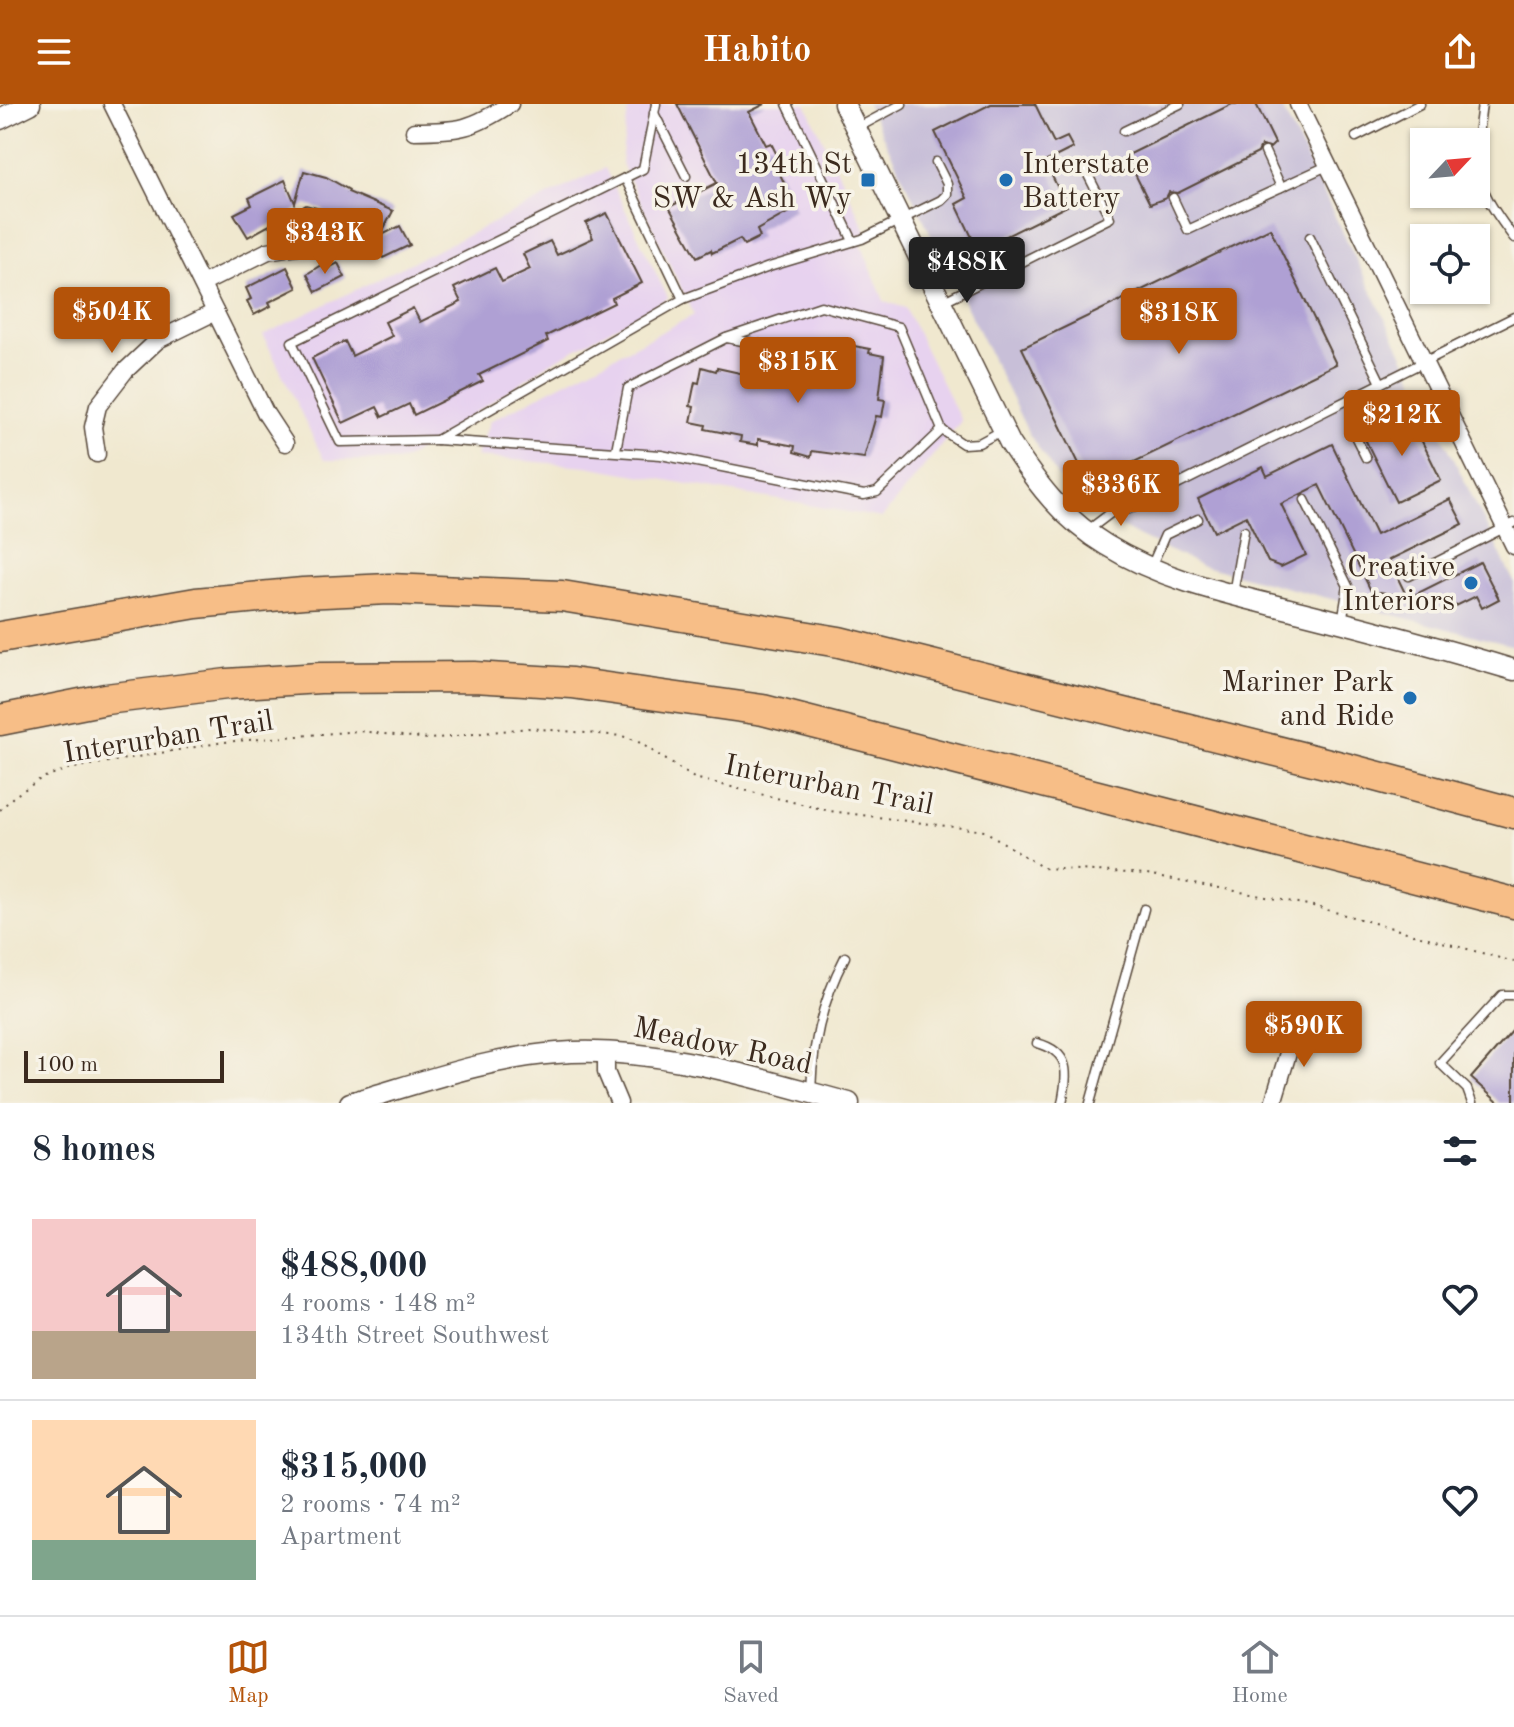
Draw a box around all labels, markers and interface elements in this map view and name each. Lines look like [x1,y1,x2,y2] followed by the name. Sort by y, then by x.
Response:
[32,30,76,74] icon: menu
[1438,30,1482,74] icon: share
[703,34,811,70] text: Habito
[1410,128,1490,208] north arrow
[1410,128,1490,304] map controls
[652,150,852,214] place label: 134th St SW & Ash Wy
[1022,150,1149,214] place label: Interstate Battery
[859,171,877,189] marker: 134th St SW & Ash Wy
[997,171,1015,189] marker: Interstate Battery
[269,208,381,276] pin: $343K
[285,221,365,247] text: $343K
[1410,224,1490,304] button: locate
[911,237,1023,305] pin: $488K
[927,250,1007,276] text: $488K
[56,287,168,355] pin: $504K
[1123,288,1235,356] pin: $318K
[72,300,152,326] text: $504K
[1139,301,1219,327] text: $318K
[742,337,854,405] pin: $315K
[758,350,838,376] text: $315K
[1346,390,1458,458] pin: $212K
[1362,403,1442,429] text: $212K
[1065,460,1177,528] pin: $336K
[1081,473,1161,499] text: $336K
[1342,553,1455,617] place label: Creative Interiors
[1462,574,1480,592] marker: Creative Interiors
[1221,668,1394,732] place label: Mariner Park and Ride
[1401,689,1419,707] marker: Mariner Park and Ride
[61,707,276,769] street label: Interurban Trail
[721,751,936,821] street label: Interurban Trail
[1248,1001,1360,1069] pin: $590K
[630,1013,815,1081] street label: Meadow Road
[1264,1014,1344,1040] text: $590K
[24,1047,224,1083] scale bar
[36,1054,98,1076] text: 100 m
[1438,1129,1482,1173] icon: filters
[32,1134,155,1168] text: 8 homes
[280,1250,428,1284] text: $488,000
[96,1251,192,1347] icon: home
[1438,1277,1482,1321] icon: heart
[280,1291,476,1317] text: 4 rooms · 148 m²
[280,1323,549,1349] text: 134th Street Southwest
[280,1451,428,1485] text: $315,000
[96,1452,192,1548] icon: home
[1438,1478,1482,1522] icon: heart
[280,1492,461,1518] text: 2 rooms · 74 m²
[280,1524,402,1550] text: Apartment
[226,1635,270,1710] tab: Map
[723,1635,779,1710] tab: Saved
[1232,1635,1288,1710] tab: Home

